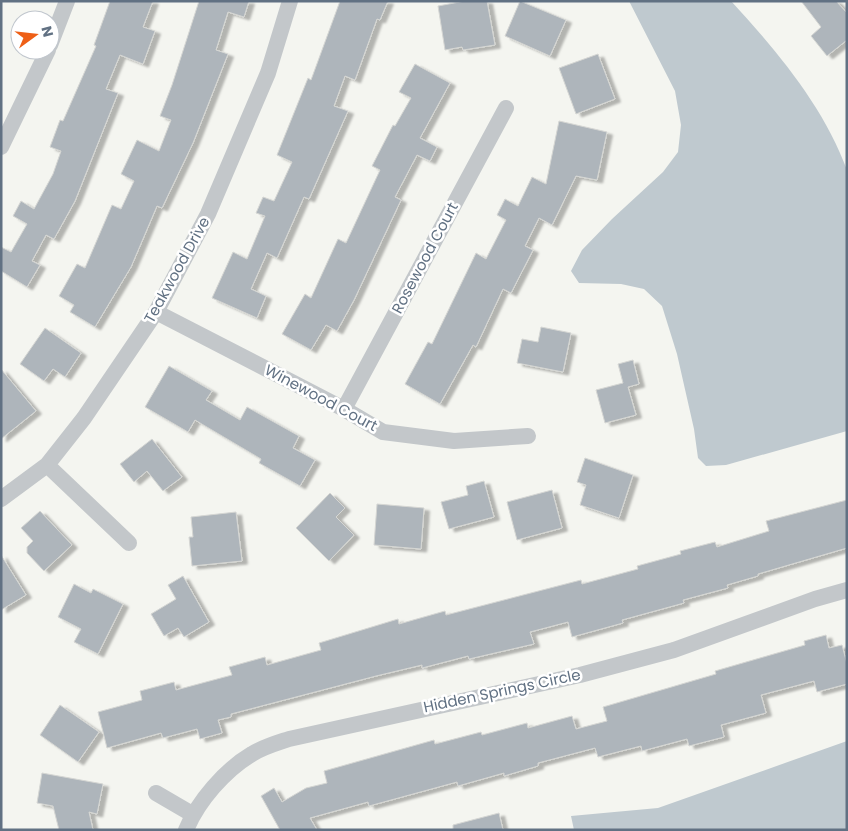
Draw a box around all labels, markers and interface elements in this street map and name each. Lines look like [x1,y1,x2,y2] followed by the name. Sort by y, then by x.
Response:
[10,10,60,60] north arrow
[37,24,59,39] text: N
[386,198,463,317] street label: Rosewood Court
[139,213,214,327] street label: Teakwood Drive
[261,359,381,436] street label: Winewood Court
[421,664,582,717] street label: Hidden Springs Circle

